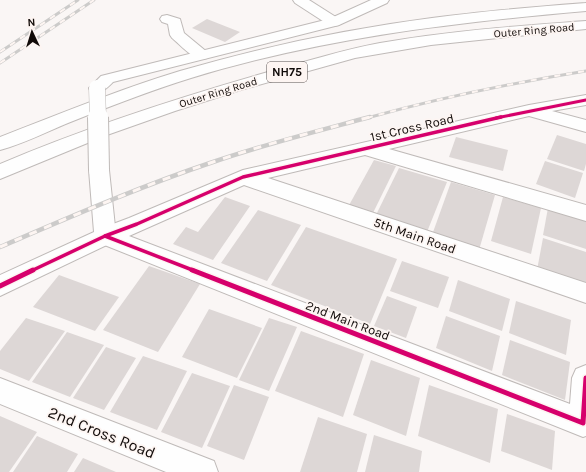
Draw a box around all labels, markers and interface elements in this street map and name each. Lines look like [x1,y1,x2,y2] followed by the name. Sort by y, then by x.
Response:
[12,12,52,52] north arrow
[27,16,36,29] text: N
[493,20,575,41] street label: Outer Ring Road
[267,62,307,82] road number: NH75
[178,74,259,111] street label: Outer Ring Road
[369,111,455,144] street label: 1st Cross Road
[372,214,458,257] street label: 5th Main Road
[304,298,392,343] street label: 2nd Main Road
[45,402,158,463] street label: 2nd Cross Road

